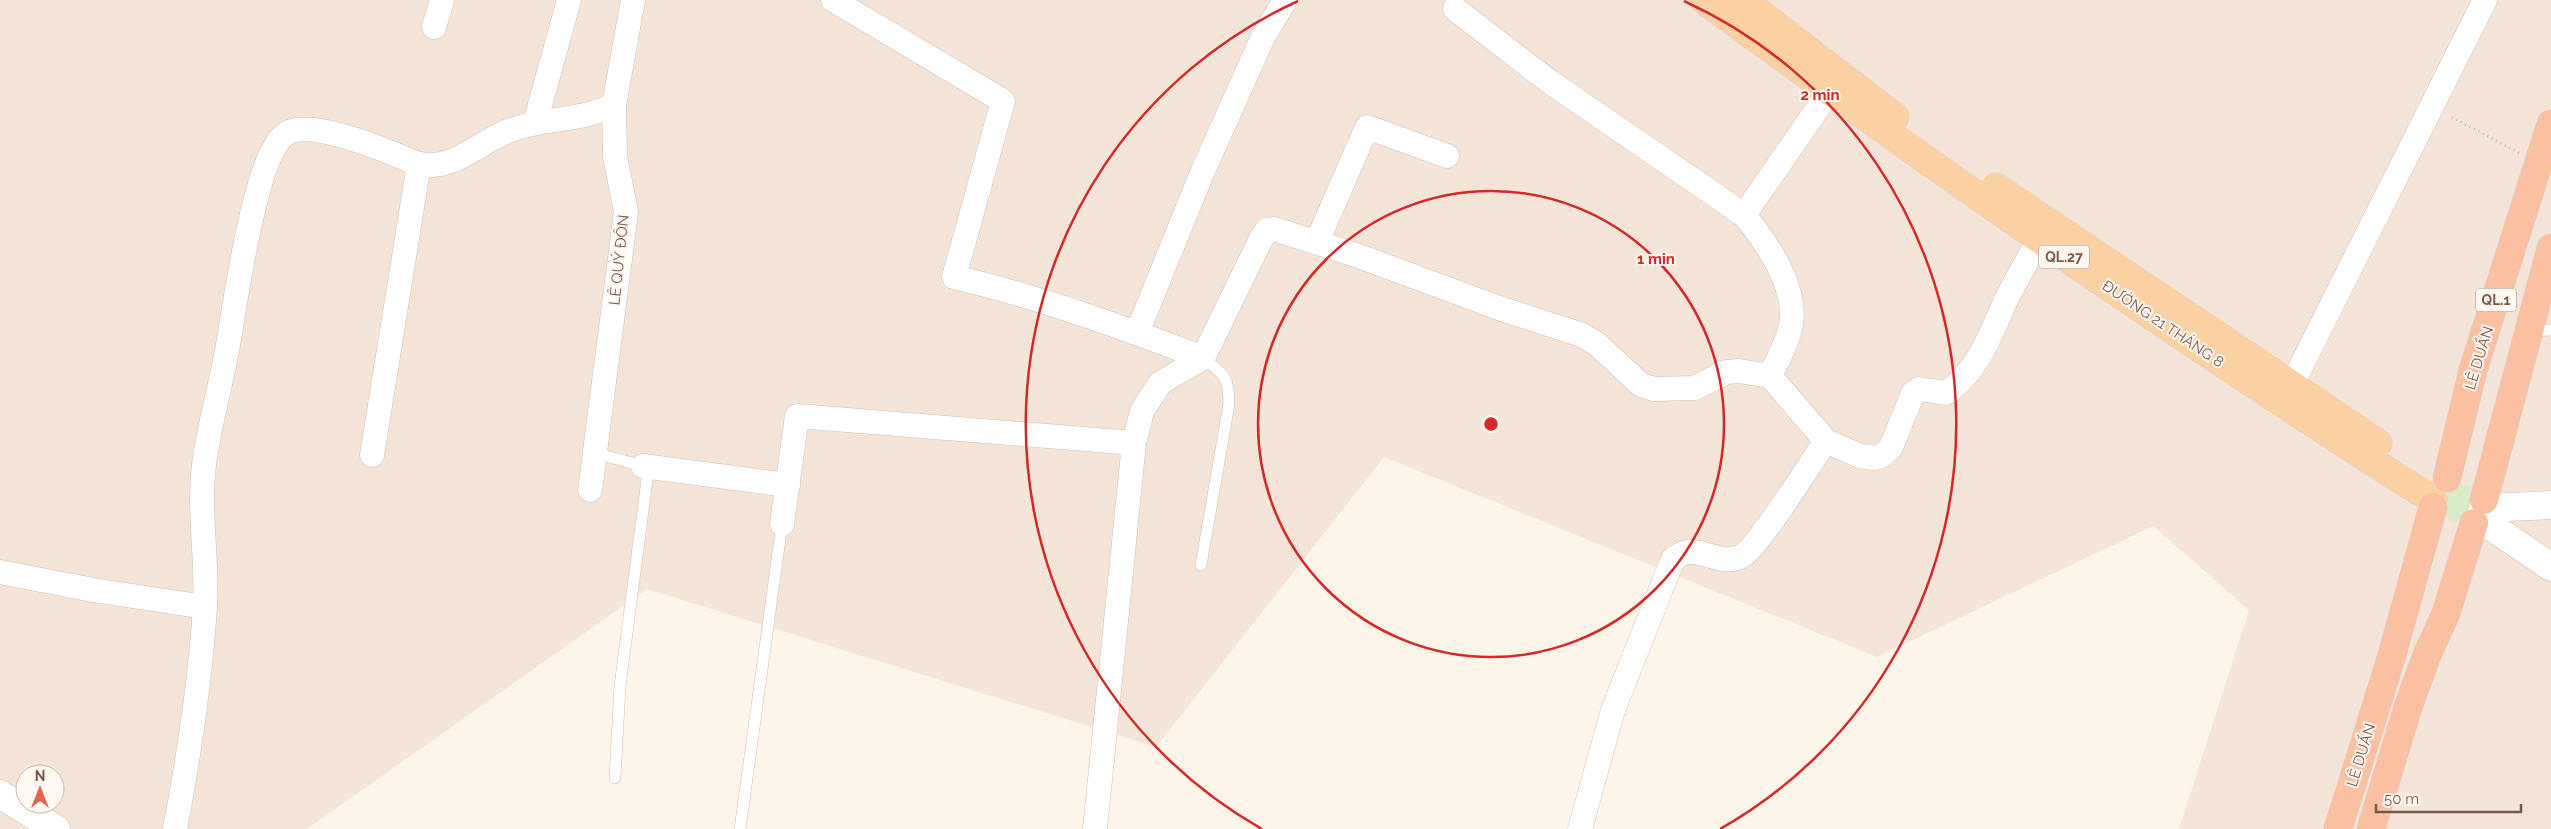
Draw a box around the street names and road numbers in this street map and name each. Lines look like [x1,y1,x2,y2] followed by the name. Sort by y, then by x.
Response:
[605,214,633,306] street label: LÊ QUÝ ĐÔN
[2039,246,2089,268] road number: QL.27
[2099,277,2227,371] street label: ĐƯỜNG 21 THÁNG 8
[2476,288,2516,312] road number: QL.1
[2460,324,2497,392] street label: LÊ DUẨN
[2342,721,2379,789] street label: LÊ DUẨN

